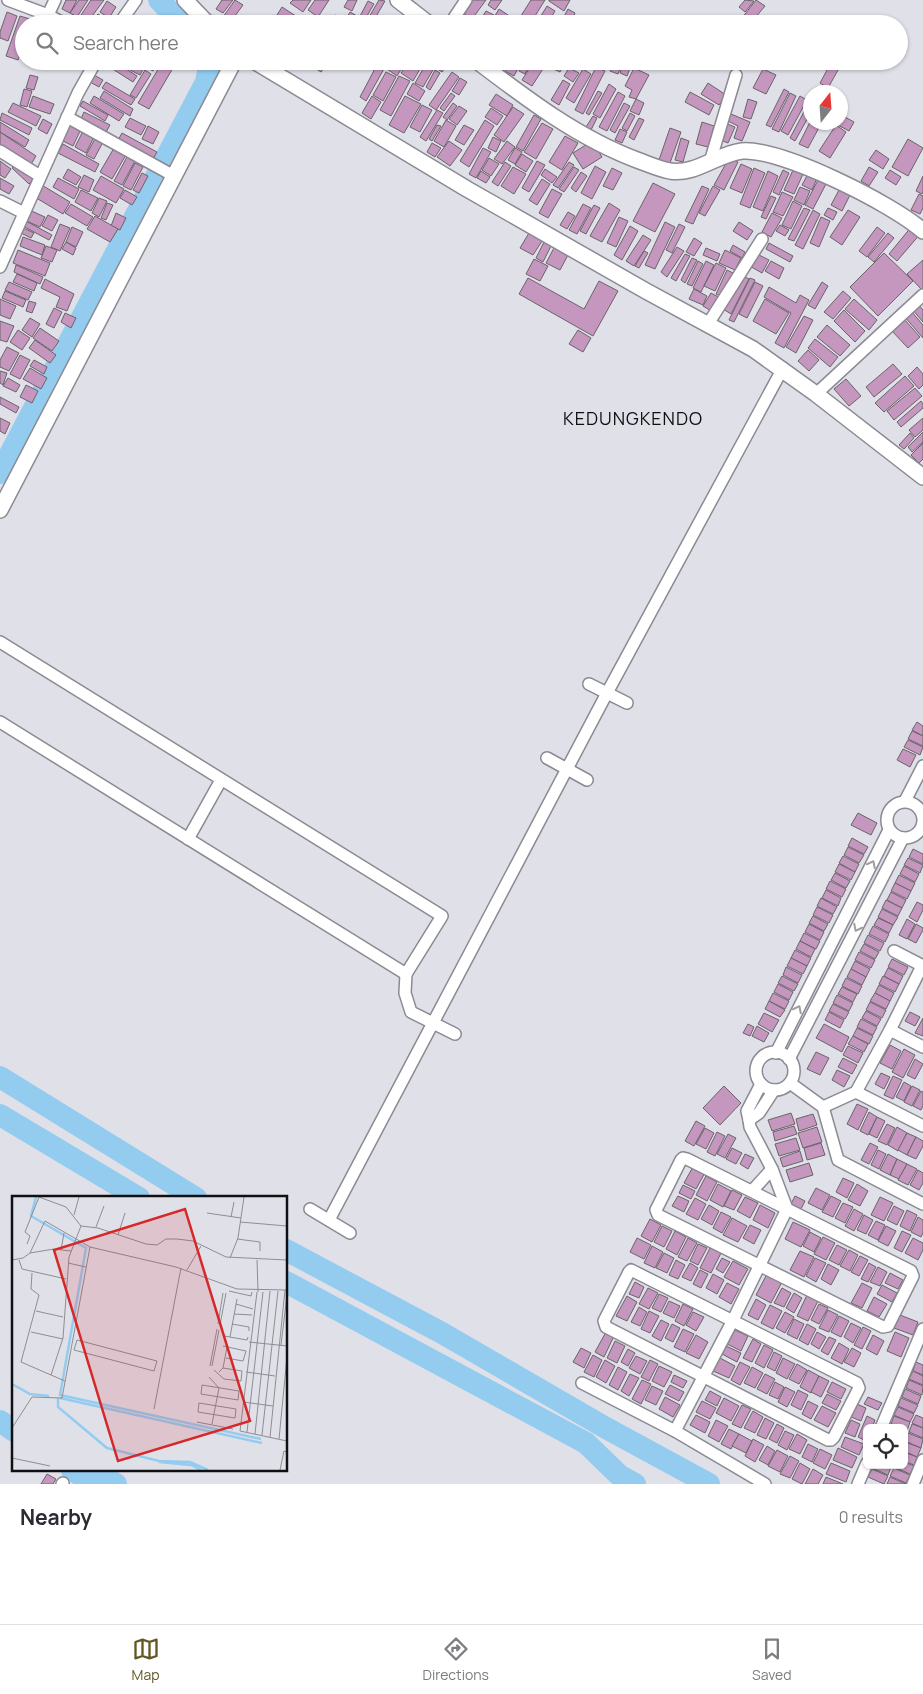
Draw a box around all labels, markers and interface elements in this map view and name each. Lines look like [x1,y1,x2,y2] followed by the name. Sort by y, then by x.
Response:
[15,15,908,70] search box
[33,29,61,57] icon: search
[73,30,179,56] text: Search here
[803,85,848,130] north arrow
[563,406,703,430] district label: KEDUNGKENDO
[866,861,876,870] one-way arrow
[853,923,863,932] one-way arrow
[792,1005,802,1014] one-way arrow
[12,1196,288,1472] inset map
[863,1424,908,1469] map controls
[863,1424,908,1469] button: locate
[20,1503,92,1531] text: Nearby
[839,1506,903,1528] text: 0 results
[132,1635,160,1684] tab: Map
[423,1635,489,1684] tab: Directions
[752,1635,791,1684] tab: Saved

